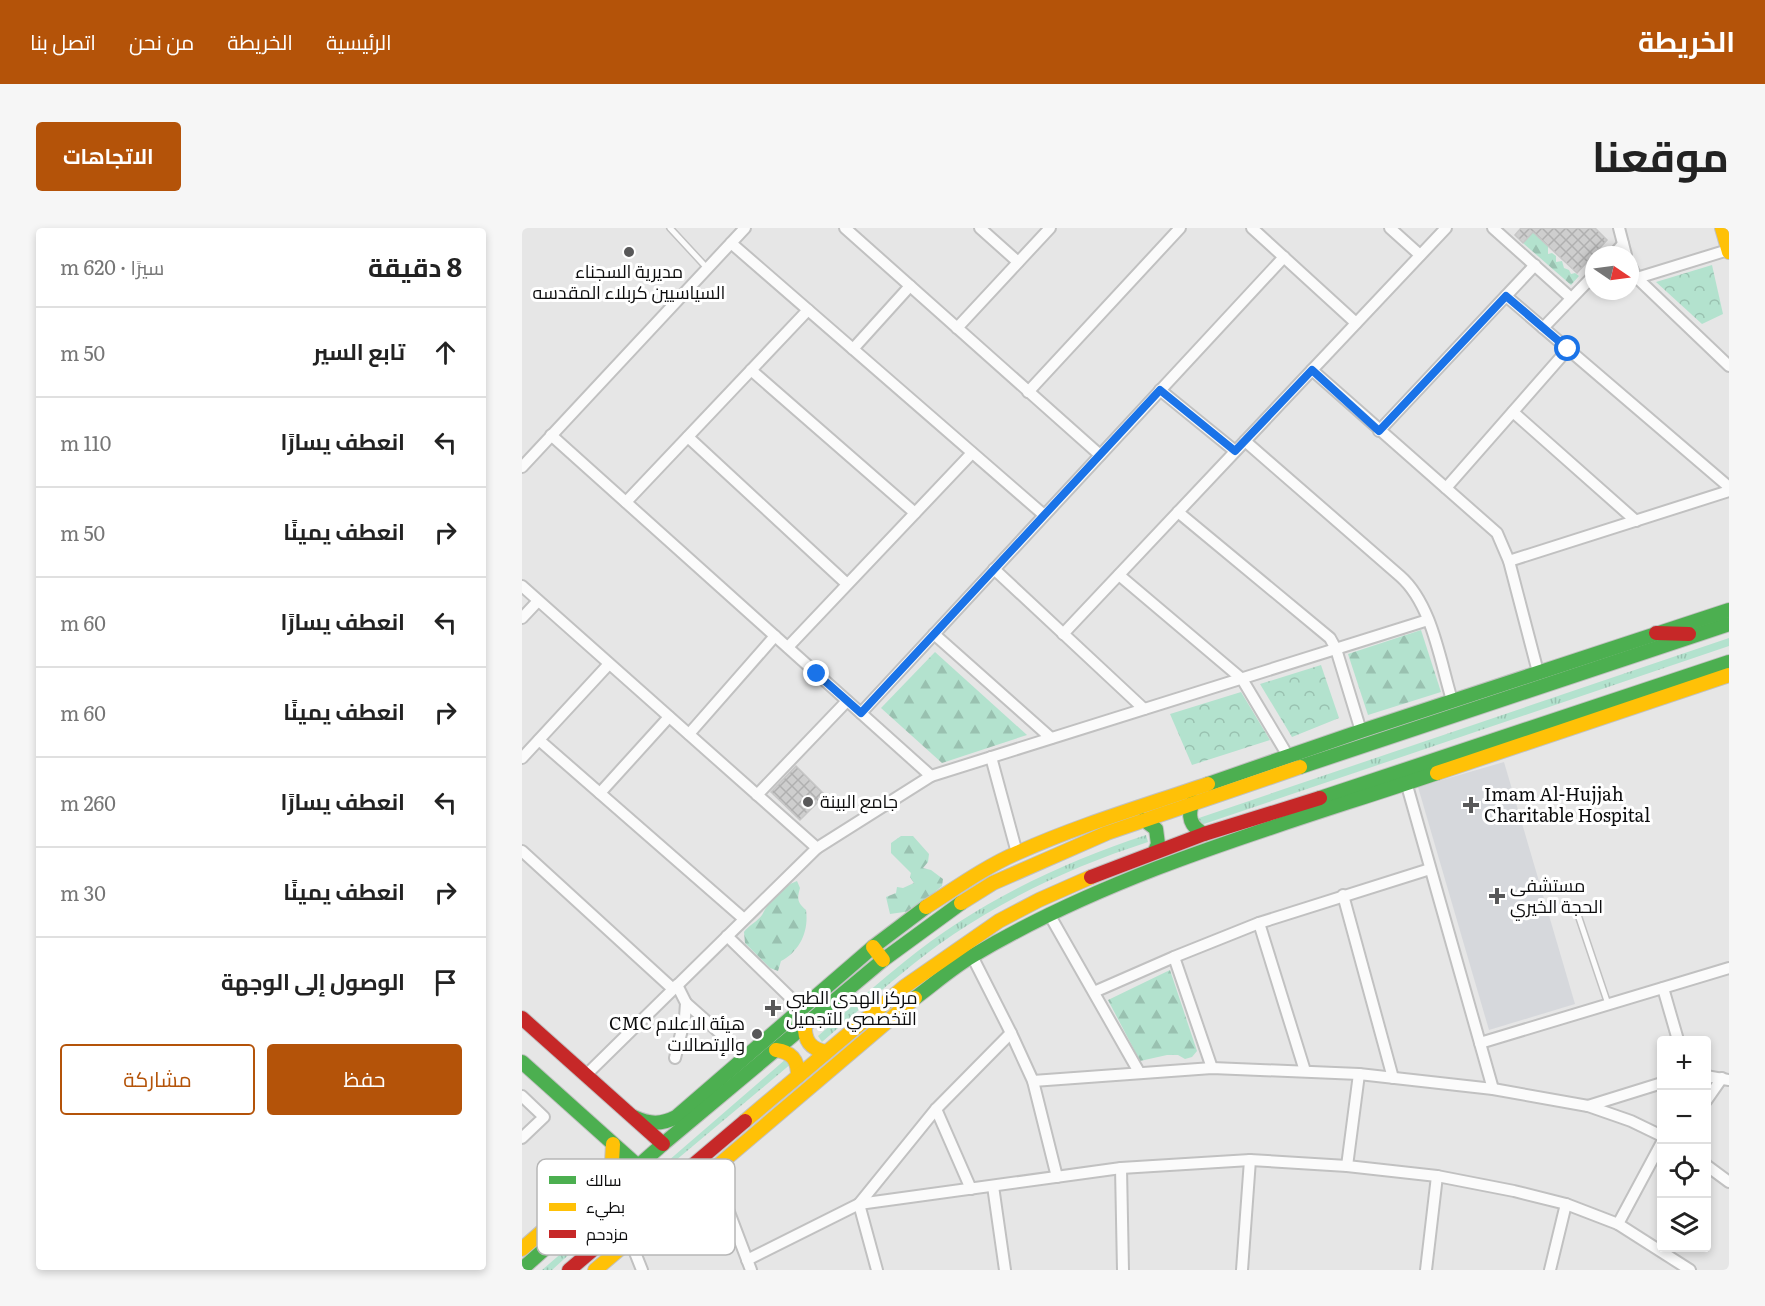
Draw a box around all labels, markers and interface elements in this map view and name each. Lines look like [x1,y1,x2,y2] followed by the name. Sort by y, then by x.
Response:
[1638,19,1735,61] text: الخريطة
[30,25,96,56] text: اتصل بنا
[129,25,194,56] text: من نحن
[227,25,293,56] text: الخريطة
[326,25,392,56] text: الرئيسية
[36,122,181,191] button: الاتجاهات
[1592,123,1729,185] text: موقعنا
[622,245,636,259] marker: مديرية السجناء السياسيين كربلاء المقدسه
[368,246,462,285] text: 8 دقيقة
[1585,246,1639,300] north arrow
[60,251,164,281] text: سيرًا · 620 m
[533,257,725,305] place label: مديرية السجناء السياسيين كربلاء المقدسه
[313,334,405,367] text: تابع السير
[1554,335,1580,361] route start
[429,336,462,369] icon: ahead
[60,337,105,367] text: 50 m
[281,424,405,457] text: انعطف يسارًا
[429,426,462,459] icon: left
[60,427,111,457] text: 110 m
[283,514,405,547] text: انعطف يمينًا
[429,516,462,549] icon: right
[60,517,105,547] text: 50 m
[281,604,405,637] text: انعطف يسارًا
[429,606,462,639] icon: left
[60,607,106,637] text: 60 m
[803,660,829,686] route end
[283,694,405,727] text: انعطف يمينًا
[429,696,462,729] icon: right
[60,697,106,727] text: 60 m
[1484,780,1650,828] place label: Imam Al-Hujjah Charitable Hospital
[281,784,405,817] text: انعطف يسارًا
[429,786,462,819] icon: left
[60,787,116,817] text: 260 m
[820,787,898,814] place label: جامع البينة
[801,795,815,809] marker: جامع البينة
[1462,796,1480,814] marker: Imam Al-Hujjah Charitable Hospital
[1510,871,1603,921] place label: مستشفى الحجة الخيري
[283,874,405,907] text: انعطف يمينًا
[429,876,462,909] icon: right
[60,877,106,907] text: 30 m
[1488,887,1506,905] marker: مستشفى الحجة الخيري
[221,964,405,997] text: الوصول إلى الوجهة
[429,966,462,999] icon: arrive
[786,983,918,1032] place label: مركز الهدى الطبي التخصصي للتجميل
[764,999,782,1017] marker: مركز الهدى الطبي التخصصي للتجميل
[609,1009,745,1057] place label: CMC هيئة الاعلام والإتصالات
[750,1027,764,1041] marker: CMC هيئة الاعلام والإتصالات
[1657,1036,1711,1252] map controls
[1657,1036,1711,1090] button: +
[60,1044,255,1115] button: مشاركة
[267,1044,462,1115] button: حفظ
[1657,1090,1711,1144] button: −
[1657,1144,1711,1198] button: locate
[537,1159,735,1255] legend
[586,1167,621,1191] text: سالك
[586,1194,625,1221] text: بطيء
[1657,1198,1711,1252] button: layers
[586,1221,628,1246] text: مزدحم

